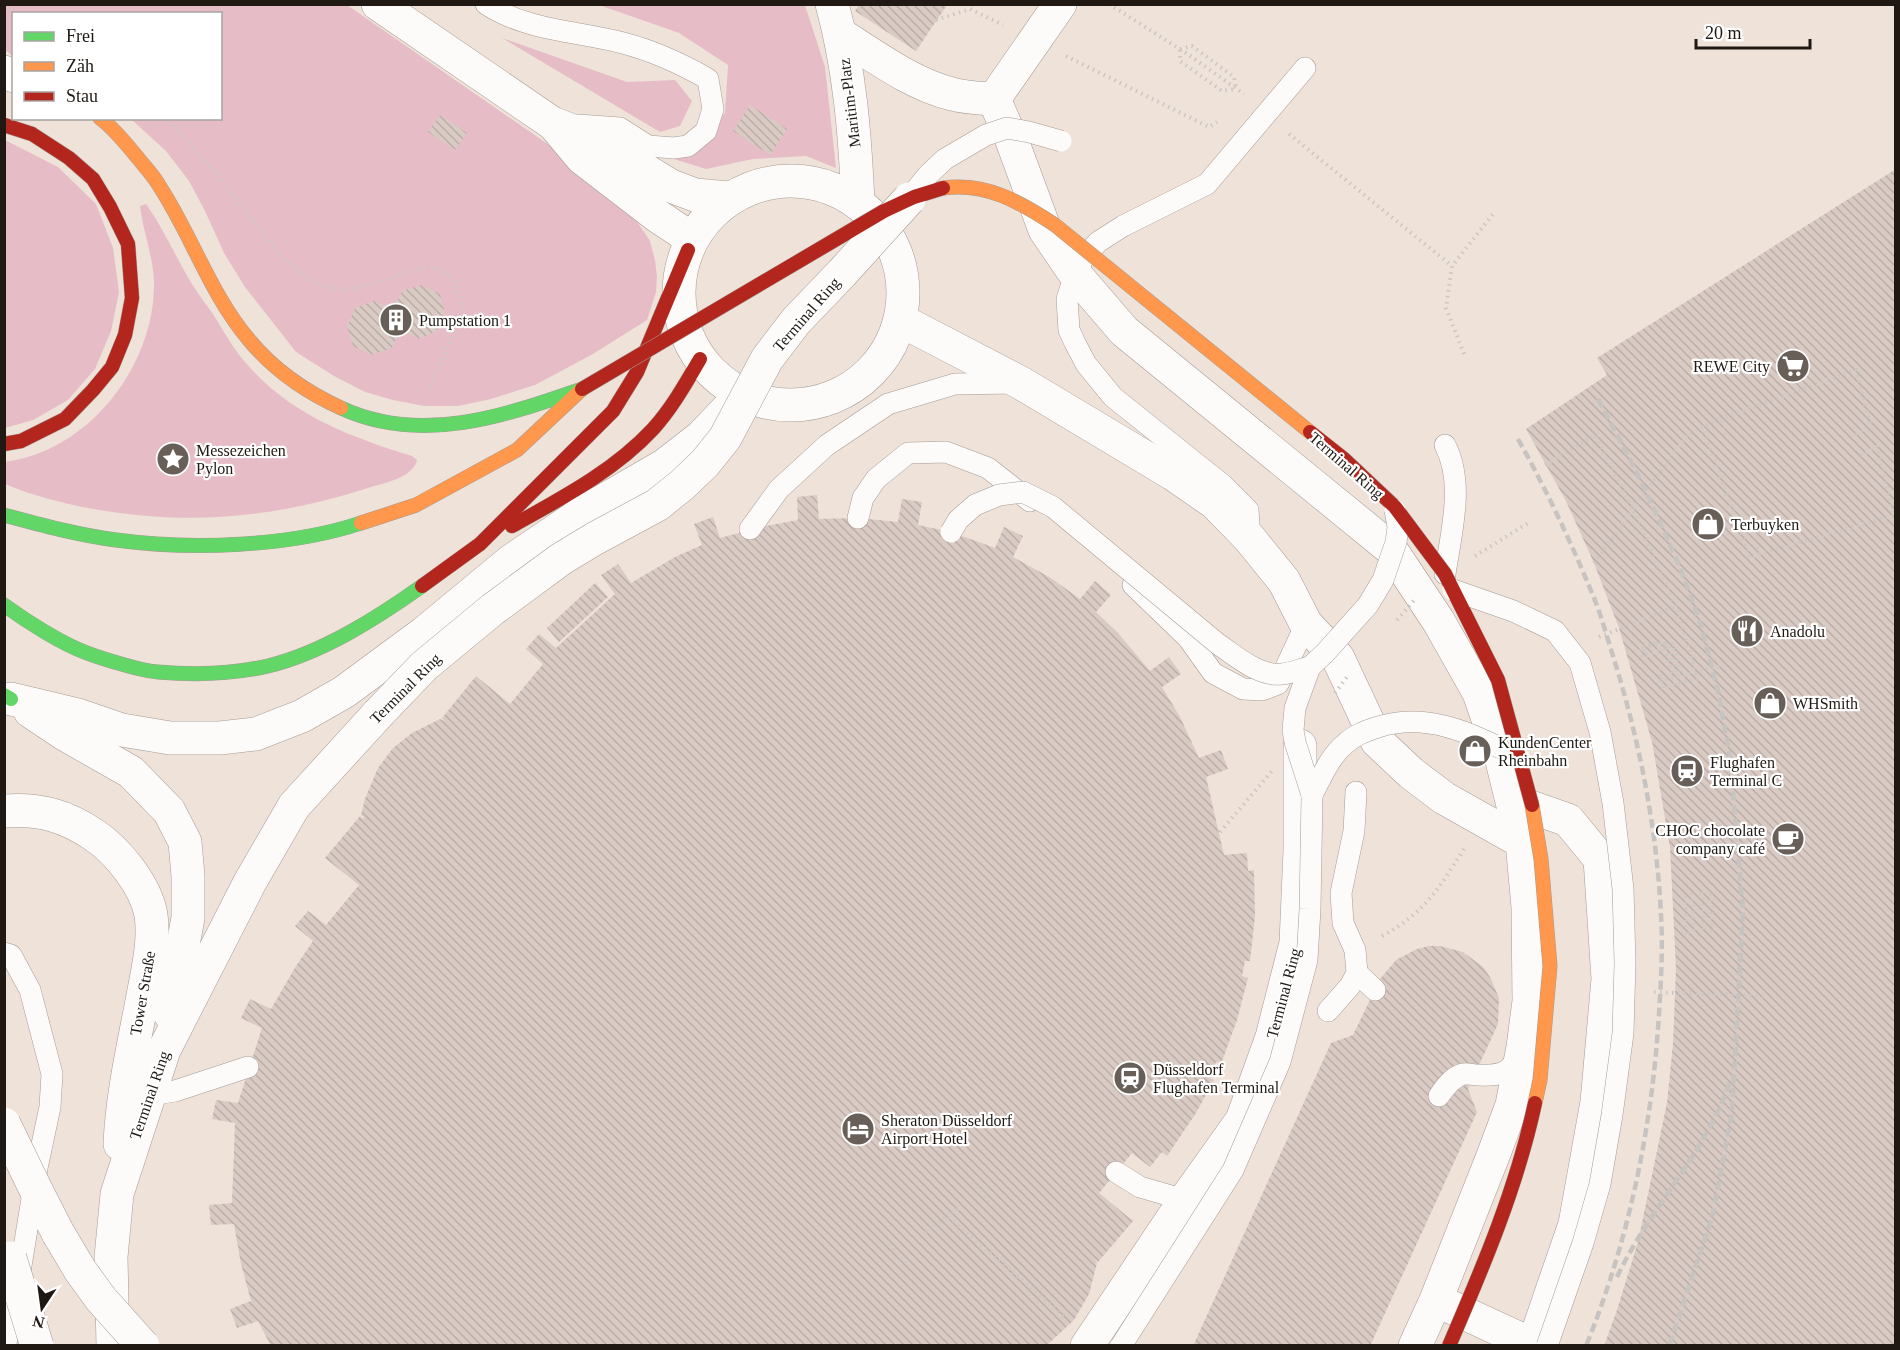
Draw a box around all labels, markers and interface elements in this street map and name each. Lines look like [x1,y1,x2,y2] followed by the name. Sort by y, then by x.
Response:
[12,12,222,120] legend
[1696,12,1810,50] scale bar
[1705,23,1742,43] text: 20 m
[66,26,95,46] text: Frei
[66,56,94,76] text: Zäh
[836,57,863,149] street label: Maritim-Platz
[66,86,98,106] text: Stau
[770,274,844,356] street label: Terminal Ring
[378,302,414,338] building icon: Pumpstation 1
[419,312,511,330] place label: Pumpstation 1
[1775,348,1811,384] supermarket icon: REWE City
[1693,358,1770,376] place label: REWE City
[1305,429,1387,503] street label: Terminal Ring
[155,441,191,477] place icon: Messezeichen Pylon
[196,442,286,478] place label: Messezeichen Pylon
[1690,506,1726,542] shop icon: Terbuyken
[1731,516,1799,534] place label: Terbuyken
[1729,613,1765,649] restaurant icon: Anadolu
[1770,623,1825,640] place label: Anadolu
[367,650,445,728] street label: Terminal Ring
[1752,685,1788,721] shop icon: WHSmith
[1793,695,1858,712] place label: WHSmith
[1457,733,1493,769] shop icon: KundenCenter Rheinbahn
[1498,734,1592,769] place label: KundenCenter Rheinbahn
[1669,753,1705,789] station icon: Flughafen Terminal C
[1710,754,1782,789] place label: Flughafen Terminal C
[1770,821,1806,857] cafe icon: CHOC chocolate company café
[1655,822,1765,858] place label: CHOC chocolate company café
[1263,946,1305,1040] street label: Terminal Ring
[127,950,158,1037] street label: Tower Straße
[126,1049,174,1142] street label: Terminal Ring
[1112,1060,1148,1096] station icon: Düsseldorf Flughafen Terminal
[1153,1061,1280,1097] place label: Düsseldorf Flughafen Terminal
[840,1111,876,1147] hotel icon: Sheraton Düsseldorf Airport Hotel
[881,1112,1013,1148] place label: Sheraton Düsseldorf Airport Hotel
[12,1278,72,1338] north arrow
[31,1312,46,1332] text: N

